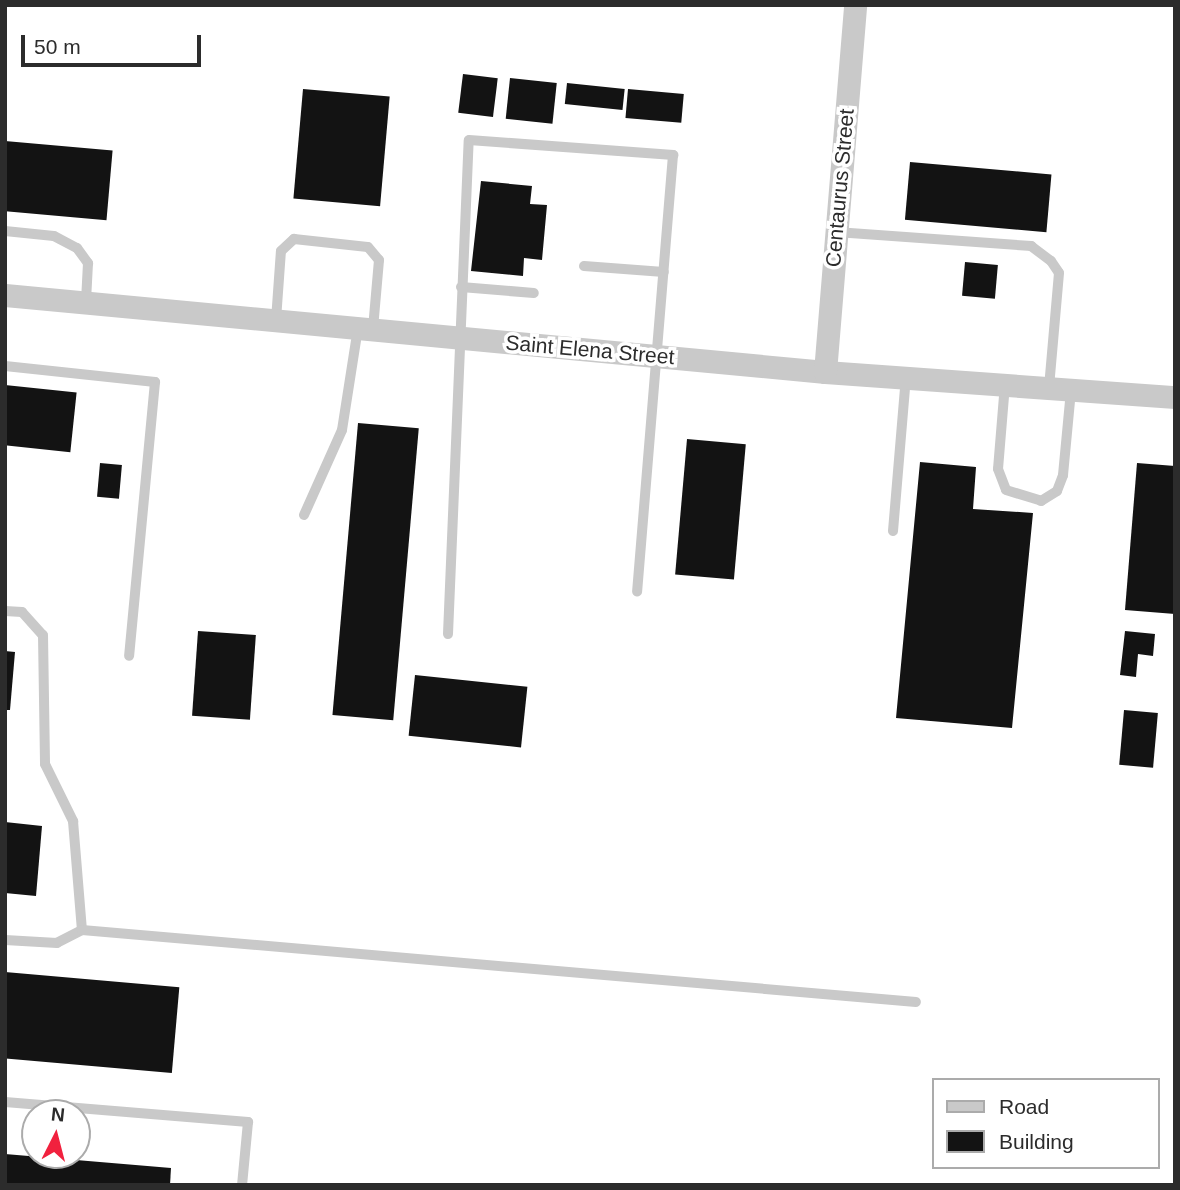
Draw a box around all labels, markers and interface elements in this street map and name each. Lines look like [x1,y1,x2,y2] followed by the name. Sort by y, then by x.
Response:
[24,21,205,65] scale bar
[34,35,81,58] text: 50 m
[821,108,859,268] street label: Centaurus Street
[505,330,675,370] street label: Saint Elena Street
[932,1078,1159,1169] legend
[999,1095,1049,1118] text: Road
[21,1099,91,1169] north arrow
[50,1103,66,1126] text: N
[999,1130,1074,1153] text: Building

